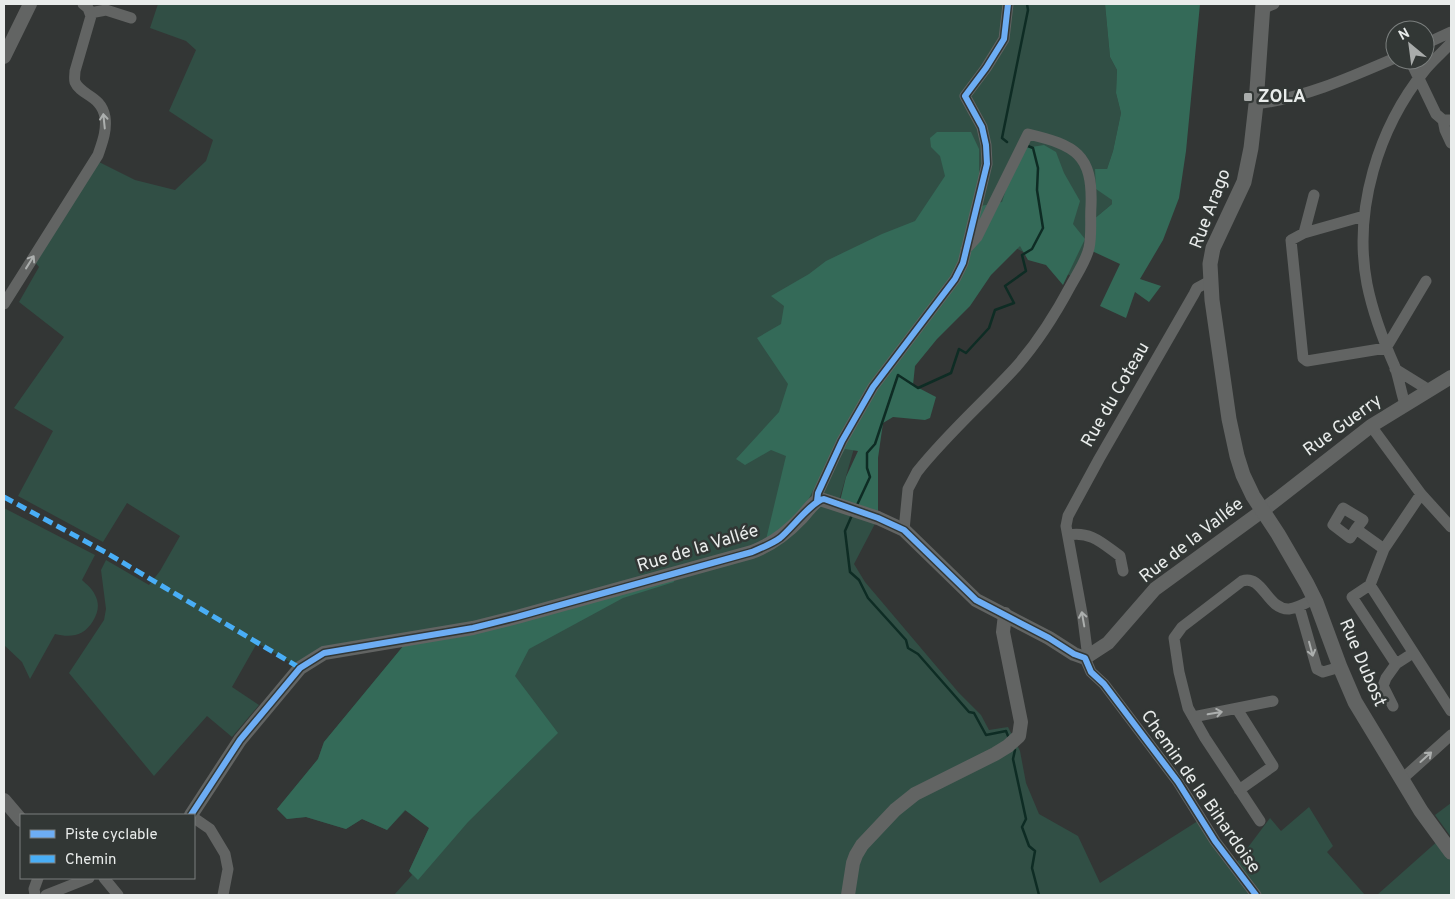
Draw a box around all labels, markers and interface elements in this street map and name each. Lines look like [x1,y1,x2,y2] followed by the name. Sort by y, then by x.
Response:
[1385,20,1435,70] north arrow
[1396,25,1413,45] text: N
[1258,86,1306,109] place label: ZOLA
[1242,91,1254,103] marker: ZOLA
[100,113,109,129] one-way arrow
[1185,166,1237,252] street label: Rue Arago
[25,256,35,270] one-way arrow
[1077,338,1155,452] street label: Rue du Coteau
[1299,390,1387,462] street label: Rue Guerry
[1135,493,1249,589] street label: Rue de la Vallée
[634,520,762,578] street label: Rue de la Vallée
[1077,611,1087,627] one-way arrow
[1333,616,1391,710] street label: Rue Dubost
[1307,641,1316,657] one-way arrow
[1135,706,1265,878] street label: Chemin de la Bihardoise
[1206,707,1222,717] one-way arrow
[1420,751,1433,763] one-way arrow
[20,814,195,879] legend
[65,826,158,845] text: Piste cyclable
[65,851,117,870] text: Chemin

